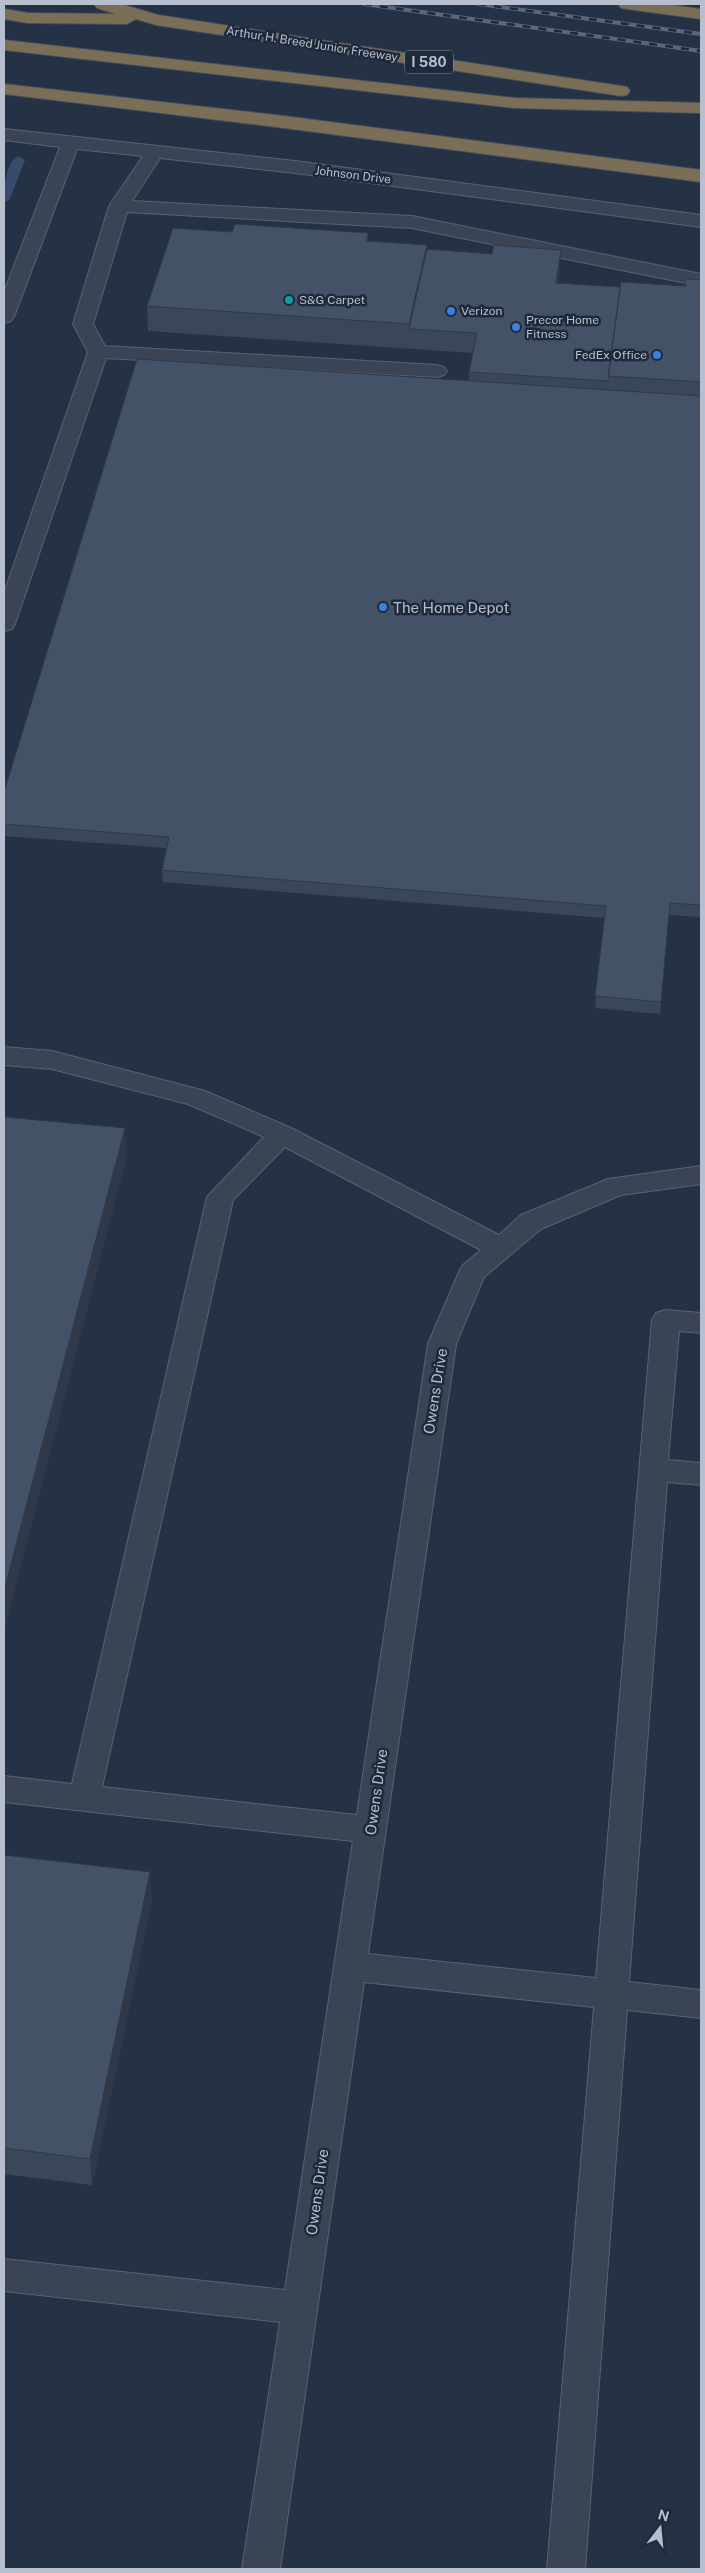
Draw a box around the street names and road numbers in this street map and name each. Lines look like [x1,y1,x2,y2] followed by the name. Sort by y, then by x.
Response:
[225,24,399,65] street label: Arthur H. Breed Junior Freeway
[405,51,453,74] road number: I 580
[314,163,392,187] street label: Johnson Drive
[420,1347,450,1435] street label: Owens Drive
[362,1748,390,1836] street label: Owens Drive
[303,2148,331,2236] street label: Owens Drive

